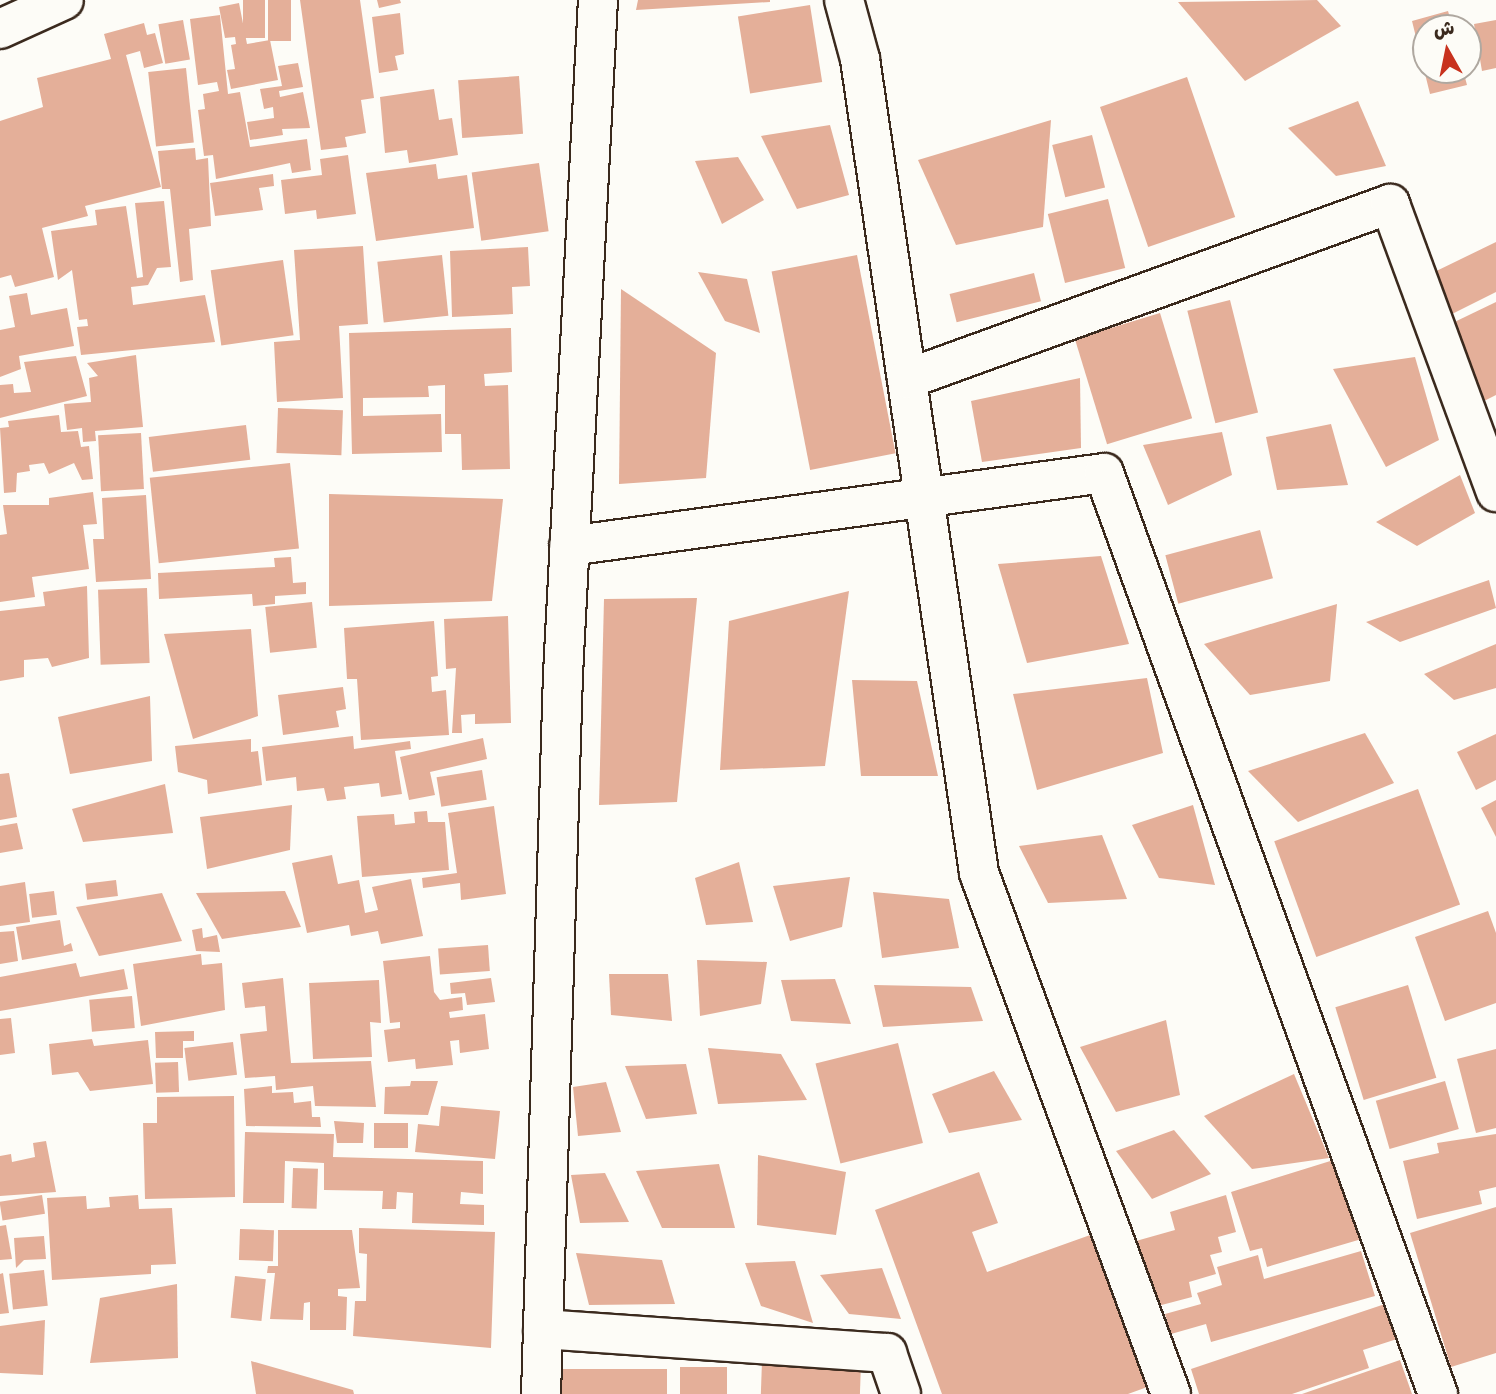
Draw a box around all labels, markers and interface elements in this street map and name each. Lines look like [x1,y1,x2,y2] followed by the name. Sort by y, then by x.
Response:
[1412,14,1482,84] north arrow
[1432,15,1456,45] text: ش

